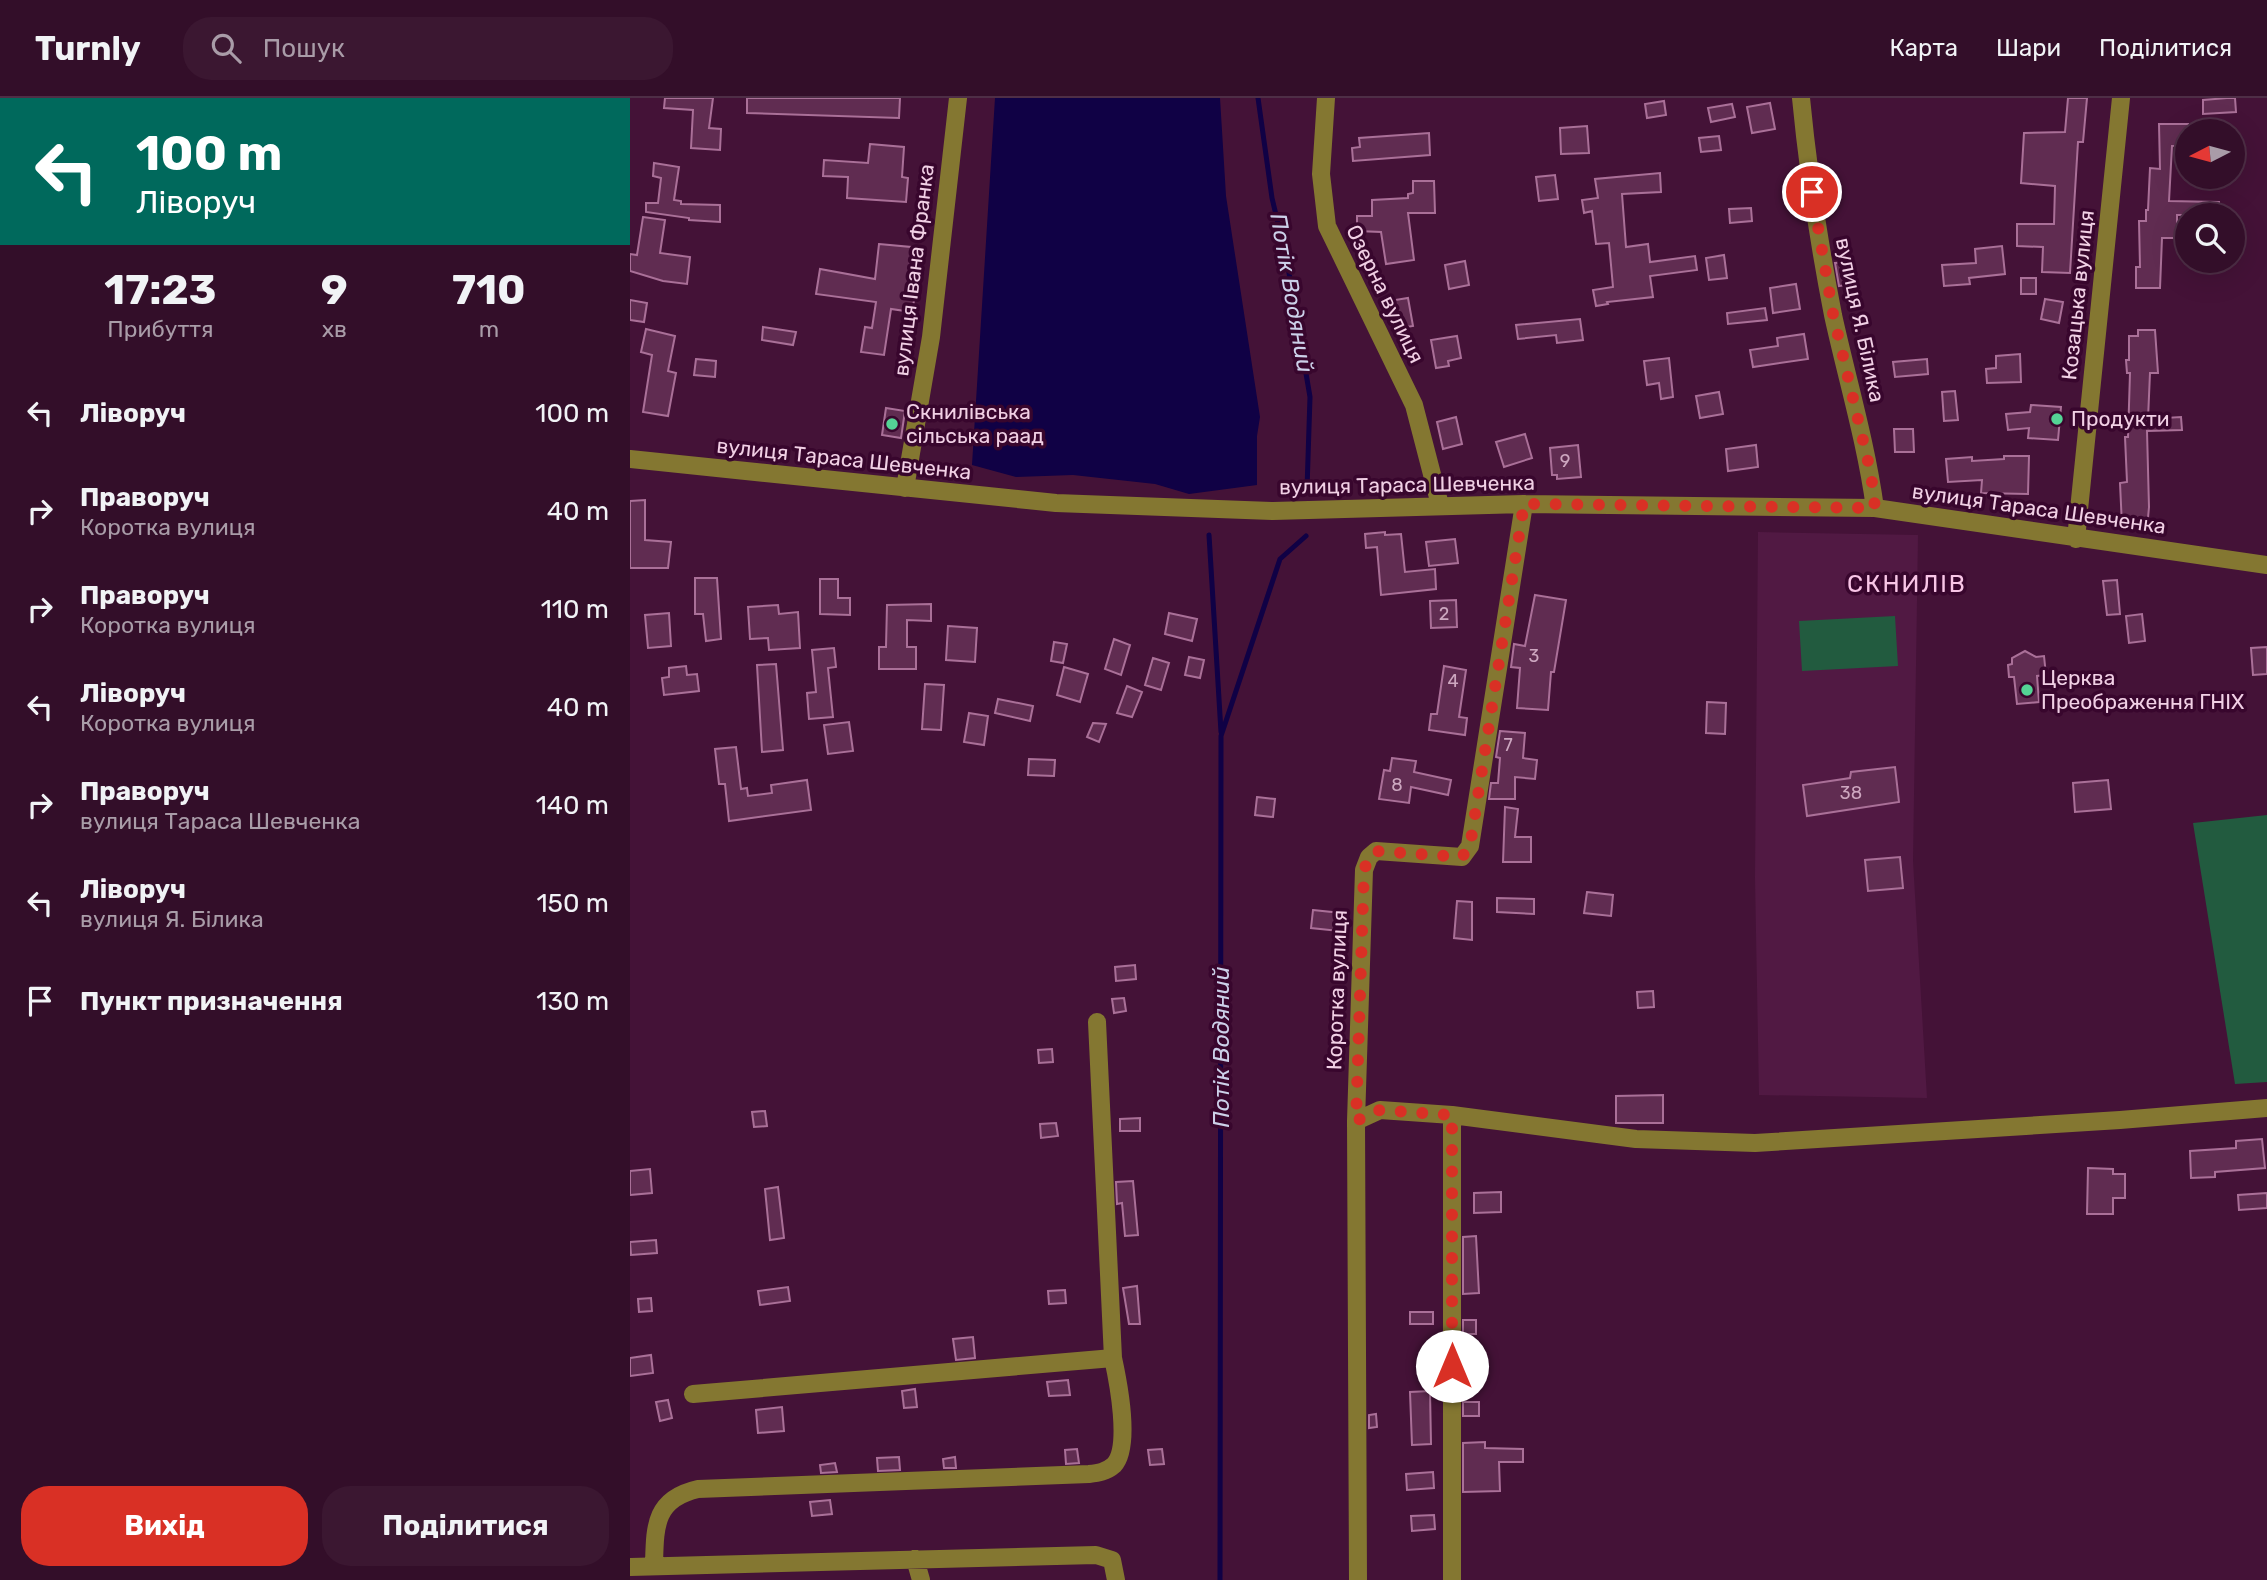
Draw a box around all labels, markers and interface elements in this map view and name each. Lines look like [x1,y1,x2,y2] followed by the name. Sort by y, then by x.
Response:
[183,17,673,80] search box
[35,29,141,68] text: Turnly
[207,29,245,67] icon: search
[263,33,345,64] text: Пошук
[1889,34,1958,62] text: Карта
[1996,34,2061,62] text: Шари
[2099,34,2232,62] text: Поділитися
[2175,119,2245,189] north arrow
[2175,119,2245,273] map controls
[136,124,282,182] text: 100 m
[21,126,112,217] icon: left
[888,162,939,377] street label: вулиця Івана Франка
[1782,162,1842,222] pin
[1793,173,1831,211] icon: arrive
[136,183,256,221] text: Ліворуч
[2175,203,2245,273] button: search
[2056,209,2099,381] street label: Козацька вулиця
[1264,211,1320,375] water label: Потік Водяний
[1341,221,1430,367] street label: Озерна вулиця
[1831,235,1890,404] street label: вулиця Я. Білика
[104,265,217,315] text: 17:23
[321,265,348,315] text: 9
[452,265,526,315] text: 710
[107,315,214,343] text: Прибуття
[322,315,347,343] text: хв
[479,315,499,343] text: m
[21,394,59,432] icon: left
[80,398,186,429] text: Ліворуч
[535,398,609,429] text: 100 m
[906,399,1044,448] place label: Скнилівська сільська раад
[2071,406,2169,431] place label: Продукти
[2049,411,2065,427] marker: Продукти
[884,416,900,432] marker: Скнилівська сільська раад
[715,433,973,484] street label: вулиця Тараса Шевченка
[1560,450,1570,472] house number: 9
[1279,470,1535,499] street label: вулиця Тараса Шевченка
[1911,478,2168,539] street label: вулиця Тараса Шевченка
[80,482,210,513] text: Праворуч
[21,492,59,530] icon: right
[547,496,609,527] text: 40 m
[80,513,255,541] text: Коротка вулиця
[1847,570,1967,598] district label: СКНИЛІВ
[80,580,210,611] text: Праворуч
[21,590,59,628] icon: right
[541,594,609,625] text: 110 m
[1439,603,1449,625] house number: 2
[80,611,255,639] text: Коротка вулиця
[1529,645,1539,667] house number: 3
[2041,665,2244,714] place label: Церква Преображення ГНІХ
[1447,670,1459,692] house number: 4
[80,678,186,709] text: Ліворуч
[2019,682,2035,698] marker: Церква Преображення ГНІХ
[21,688,59,726] icon: left
[547,692,609,723] text: 40 m
[80,709,255,737] text: Коротка вулиця
[1503,734,1513,756] house number: 7
[1391,774,1403,796] house number: 8
[80,776,210,807] text: Праворуч
[1840,782,1862,804] house number: 38
[21,786,59,824] icon: right
[536,790,609,821] text: 140 m
[80,807,360,835] text: вулиця Тараса Шевченка
[80,874,186,905] text: Ліворуч
[21,884,59,922] icon: left
[536,888,609,919] text: 150 m
[80,905,264,933] text: вулиця Я. Білика
[1321,909,1352,1070] street label: Коротка вулиця
[1207,966,1235,1128] water label: Потік Водяний
[21,982,59,1020] icon: arrive
[80,986,343,1017] text: Пункт призначення
[536,986,609,1017] text: 130 m
[1415,1329,1489,1403] position arrow
[21,1486,308,1566] button: Вихід
[322,1486,609,1566] button: Поділитися

